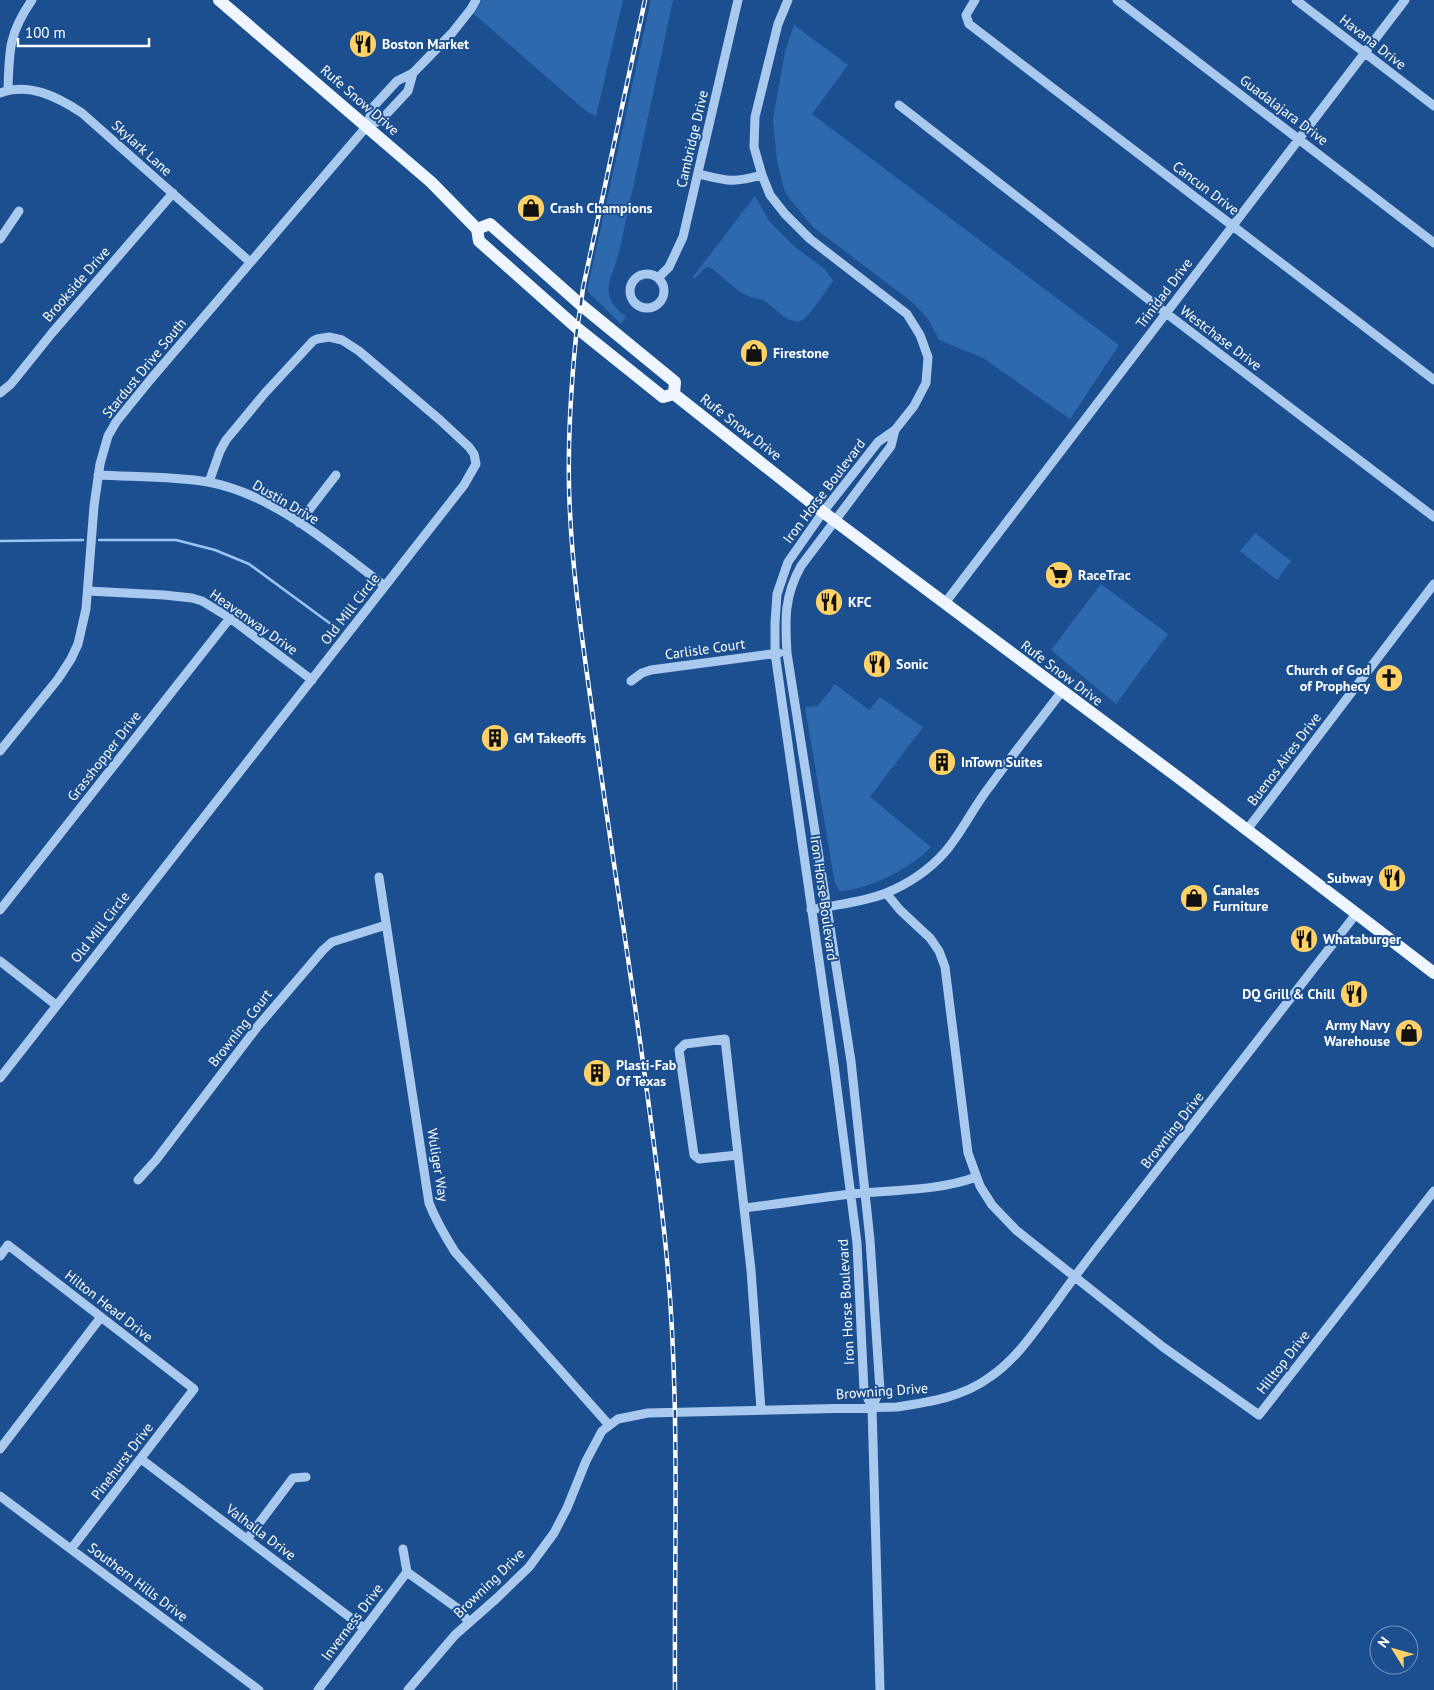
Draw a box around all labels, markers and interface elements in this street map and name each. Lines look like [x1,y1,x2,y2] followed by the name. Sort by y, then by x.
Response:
[1336,10,1410,74] street label: Havana Drive
[18,15,149,47] scale bar
[25,23,66,42] text: 100 m
[348,29,378,59] restaurant icon: Boston Market
[382,35,469,53] place label: Boston Market
[317,61,403,139] street label: Rufe Snow Drive
[1236,71,1332,149] street label: Guadalajara Drive
[672,89,712,189] street label: Cambridge Drive
[108,116,176,180] street label: Skylark Lane
[1169,157,1243,219] street label: Cancun Drive
[516,193,546,223] shop icon: Crash Champions
[550,199,653,217] place label: Crash Champions
[38,243,114,325] street label: Brookside Drive
[1132,254,1196,332] street label: Trinidad Drive
[1177,301,1265,375] street label: Westchase Drive
[98,314,190,422] street label: Stardust Drive South
[739,338,769,368] shop icon: Firestone
[773,344,829,362] place label: Firestone
[697,390,785,464] street label: Rufe Snow Drive
[779,435,869,547] street label: Iron Horse Boulevard
[250,476,322,528] street label: Dustin Drive
[1044,560,1074,590] supermarket icon: RaceTrac
[1078,566,1131,584] place label: RaceTrac
[317,570,383,648] street label: Old Mill Circle
[207,585,301,659] street label: Heavenway Drive
[814,587,844,617] restaurant icon: KFC
[848,593,872,611] place label: KFC
[664,634,746,664] street label: Carlisle Court
[1017,636,1107,710] street label: Rufe Snow Drive
[862,649,892,679] restaurant icon: Sonic
[896,655,928,673] place label: Sonic
[1286,661,1370,695] place label: Church of God of Prophecy
[1374,663,1404,693] church icon: Church of God of Prophecy
[63,707,145,805] street label: Grasshopper Drive
[1243,709,1325,809] street label: Buenos Aires Drive
[480,723,510,753] building icon: GM Takeoffs
[514,729,586,747] place label: GM Takeoffs
[927,747,957,777] building icon: InTown Suites
[961,753,1042,771] place label: InTown Suites
[806,834,842,962] street label: Iron Horse Boulevard
[1377,863,1407,893] restaurant icon: Subway
[1327,869,1373,887] place label: Subway
[1213,881,1268,915] place label: Canales Furniture
[1179,883,1209,913] shop icon: Canales Furniture
[67,888,133,966] street label: Old Mill Circle
[1289,924,1319,954] restaurant icon: Whataburger
[1323,930,1401,948] place label: Whataburger
[1339,979,1369,1009] restaurant icon: DQ Grill & Chill
[204,985,276,1070] street label: Browning Court
[1242,985,1336,1003] place label: DQ Grill & Chill
[1324,1016,1390,1050] place label: Army Navy Warehouse
[1394,1018,1424,1048] shop icon: Army Navy Warehouse
[616,1056,677,1090] place label: Plasti-Fab Of Texas
[582,1058,612,1088] building icon: Plasti-Fab Of Texas
[1137,1088,1207,1172] street label: Browning Drive
[423,1127,453,1203] street label: Wuliger Way
[834,1238,858,1366] street label: Iron Horse Boulevard
[61,1266,157,1346] street label: Hilton Head Drive
[1252,1326,1314,1398] street label: Hilltop Drive
[835,1379,929,1403] street label: Browning Drive
[87,1419,157,1503] street label: Pinehurst Drive
[222,1499,300,1564] street label: Valhalla Drive
[84,1539,192,1625] street label: Southern Hills Drive
[450,1544,528,1622] street label: Browning Drive
[317,1580,387,1664] street label: Inverness Drive
[1369,1625,1419,1675] north arrow
[1374,1633,1394,1651] text: N

